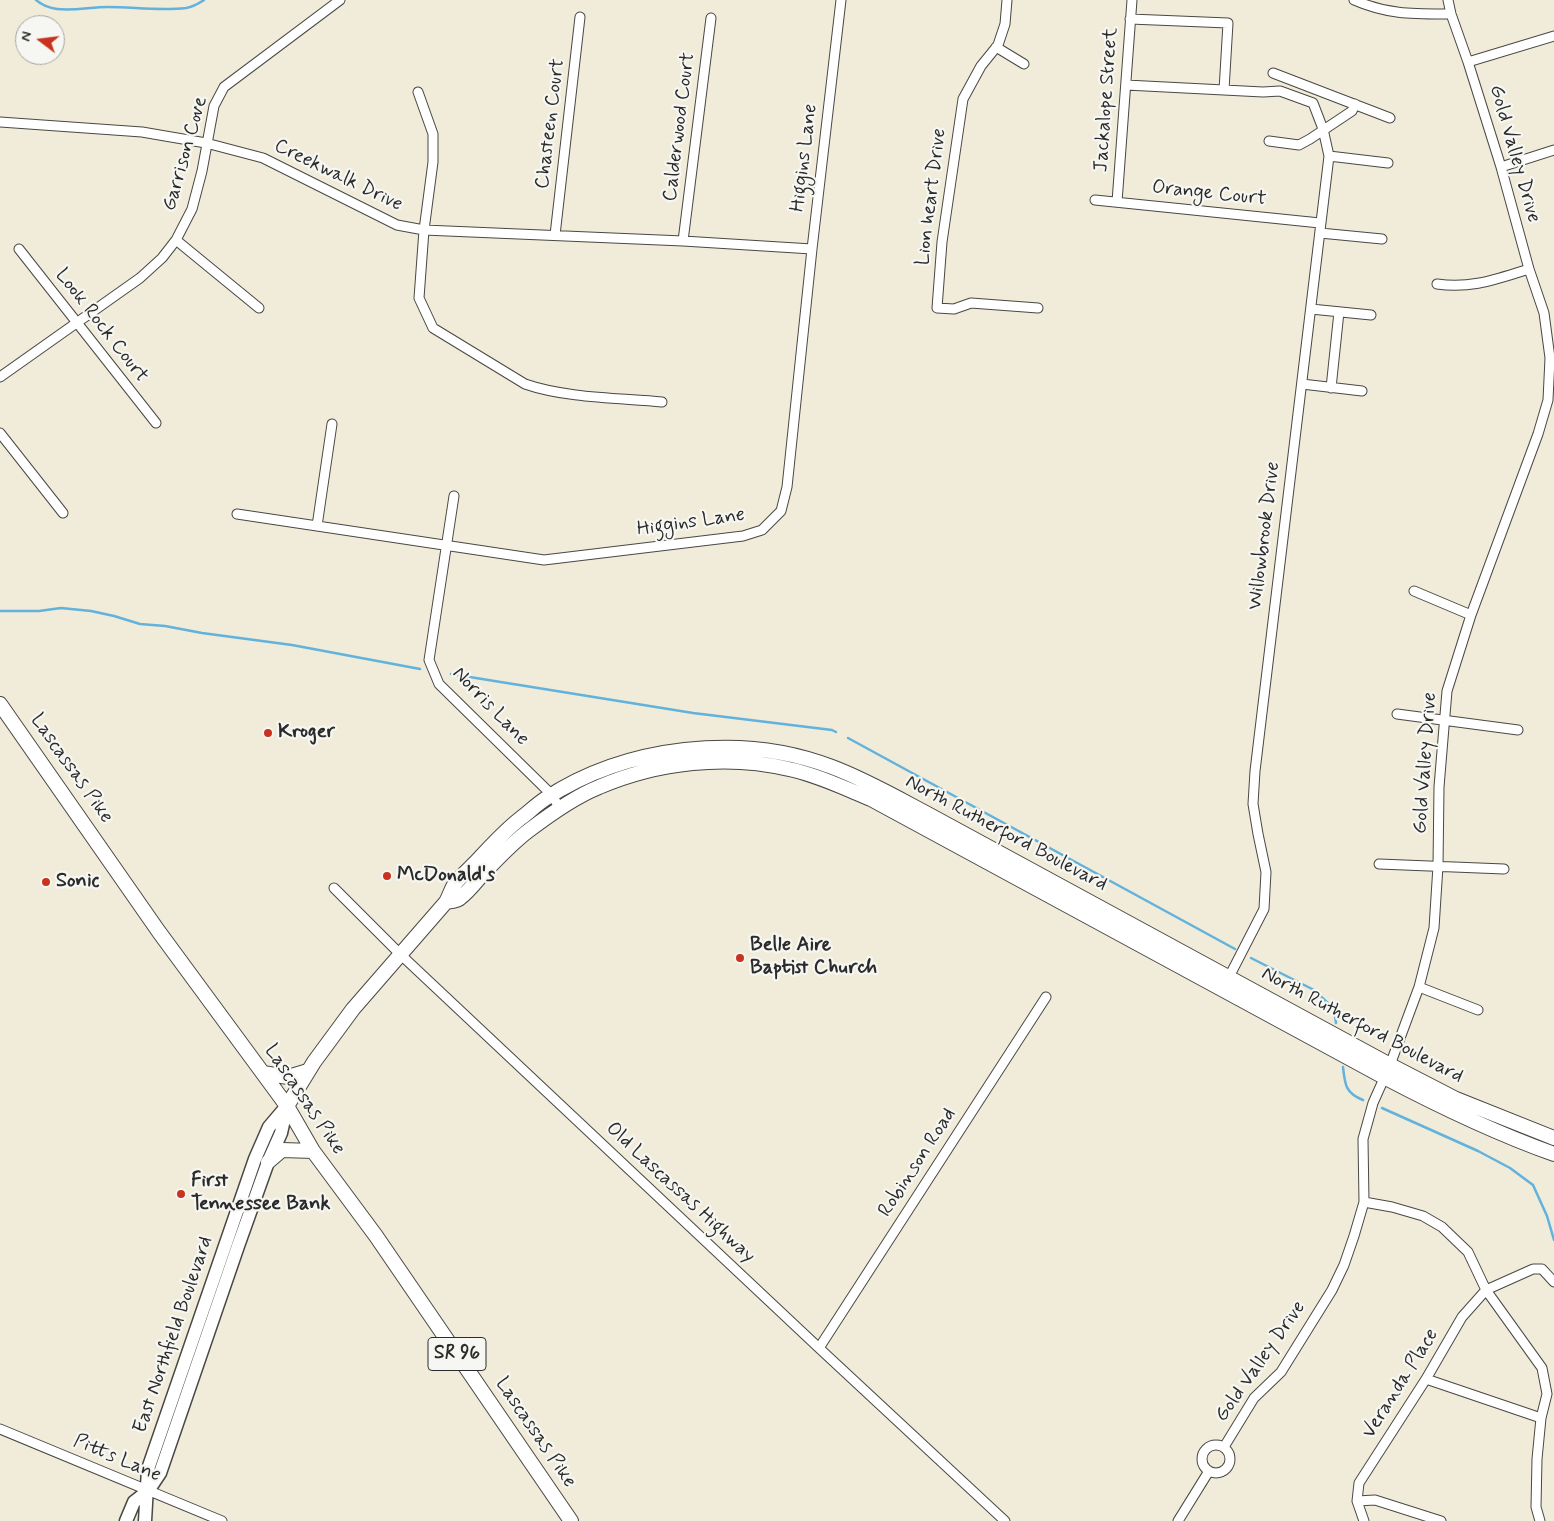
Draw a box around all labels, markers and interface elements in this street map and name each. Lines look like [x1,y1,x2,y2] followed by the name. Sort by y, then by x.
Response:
[15,15,65,65] north arrow
[1090,27,1124,173] street label: Jackalope Street
[17,30,36,43] text: N
[659,51,701,203] street label: Calderwood Court
[531,57,571,191] street label: Chasteen Court
[1483,82,1545,226] street label: Gold Valley Drive
[158,94,214,214] street label: Garrison Cove
[786,102,824,214] street label: Higgins Lane
[912,127,952,267] street label: Lion heart Drive
[270,135,406,217] street label: Creekwalk Drive
[1151,176,1267,212] street label: Orange Court
[49,264,153,388] street label: Look Rock Court
[1244,460,1286,612] street label: Willowbrook Drive
[635,504,747,542] street label: Higgins Lane
[446,662,534,752] street label: Norris Lane
[1409,691,1443,835] street label: Gold Valley Drive
[24,710,118,828] street label: Lascassas Pike
[278,721,335,745] place label: Kroger
[262,727,274,739] marker: Kroger
[901,771,1111,897] street label: North Rutherford Boulevard
[397,864,495,888] place label: McDonald's
[56,870,99,894] place label: Sonic
[381,870,393,882] marker: McDonald's
[40,876,52,888] marker: Sonic
[750,934,877,981] place label: Belle Aire Baptist Church
[734,952,746,964] marker: Belle Aire Baptist Church
[1257,963,1467,1089] street label: North Rutherford Boulevard
[258,1040,350,1160] street label: Lascassas Pike
[874,1104,962,1222] street label: Robinson Road
[600,1117,760,1269] street label: Old Lascassas Highway
[191,1170,330,1217] place label: First Tennessee Bank
[175,1188,187,1200] marker: First Tennessee Bank
[129,1233,219,1437] street label: East Northfield Boulevard
[1210,1297,1312,1427] street label: Gold Valley Drive
[1358,1325,1444,1443] street label: Veranda Place
[428,1338,486,1370] road number: SR 96
[489,1373,581,1493] street label: Lascassas Pike
[70,1430,164,1488] street label: Pitts Lane

